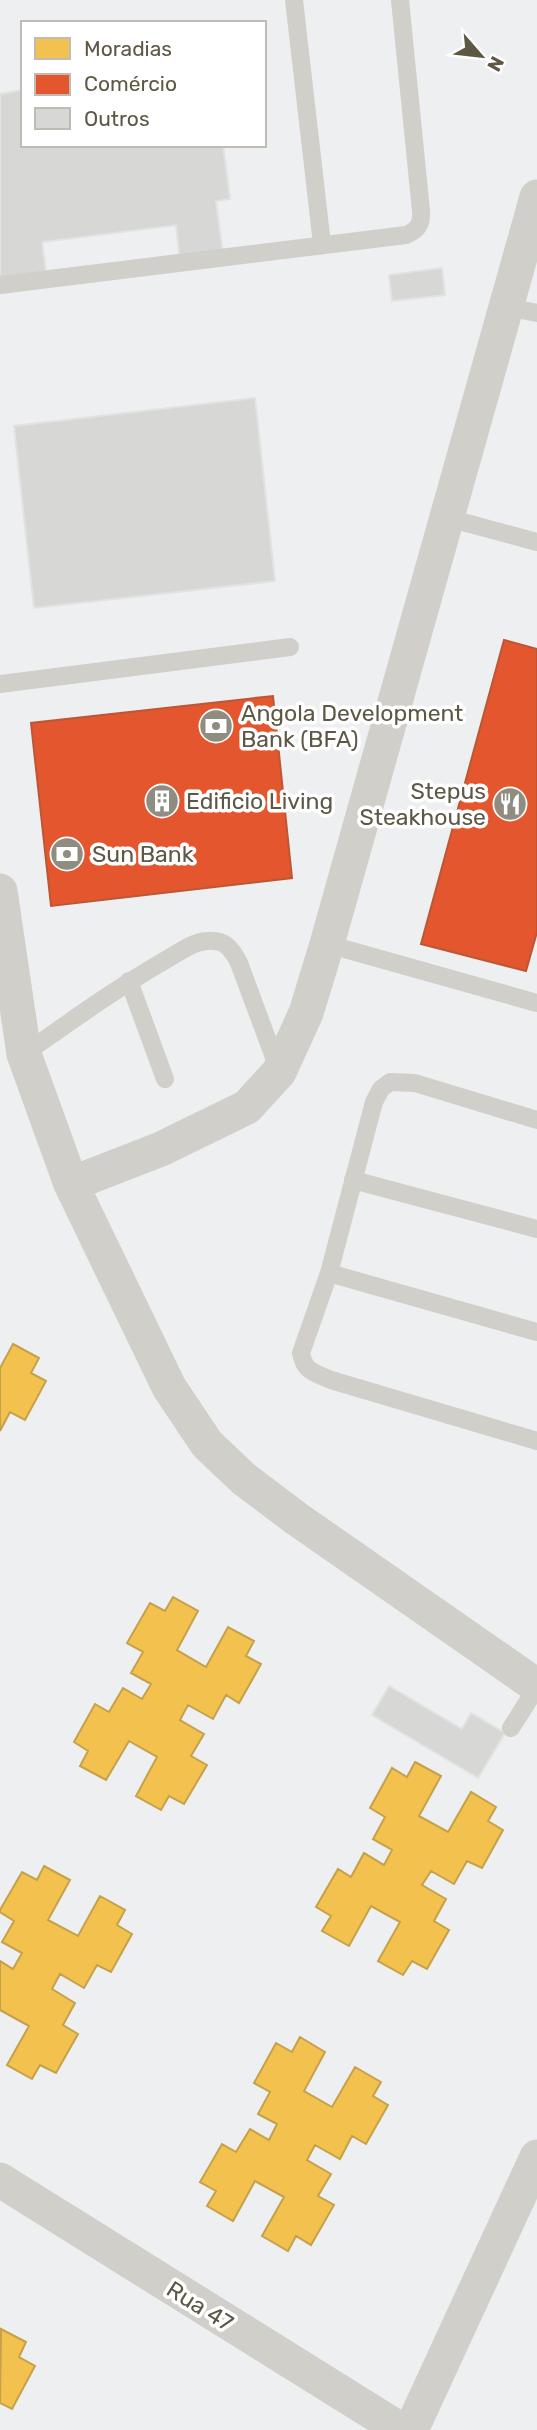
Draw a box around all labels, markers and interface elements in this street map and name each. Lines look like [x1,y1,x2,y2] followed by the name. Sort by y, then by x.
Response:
[21,21,266,147] legend
[446,21,516,91] north arrow
[84,36,172,61] text: Moradias
[482,52,509,75] text: N
[84,71,177,96] text: Comércio
[84,106,150,131] text: Outros
[241,699,463,753] place label: Angola Development Bank (BFA)
[197,707,235,745] bank icon: Angola Development Bank (BFA)
[360,777,486,831] place label: Stepus Steakhouse
[143,782,181,820] building icon: Edificio Living
[491,785,529,823] restaurant icon: Stepus Steakhouse
[186,787,333,815] place label: Edificio Living
[48,835,86,873] bank icon: Sun Bank
[92,840,194,868] place label: Sun Bank
[162,2275,239,2337] street label: Rua 47

